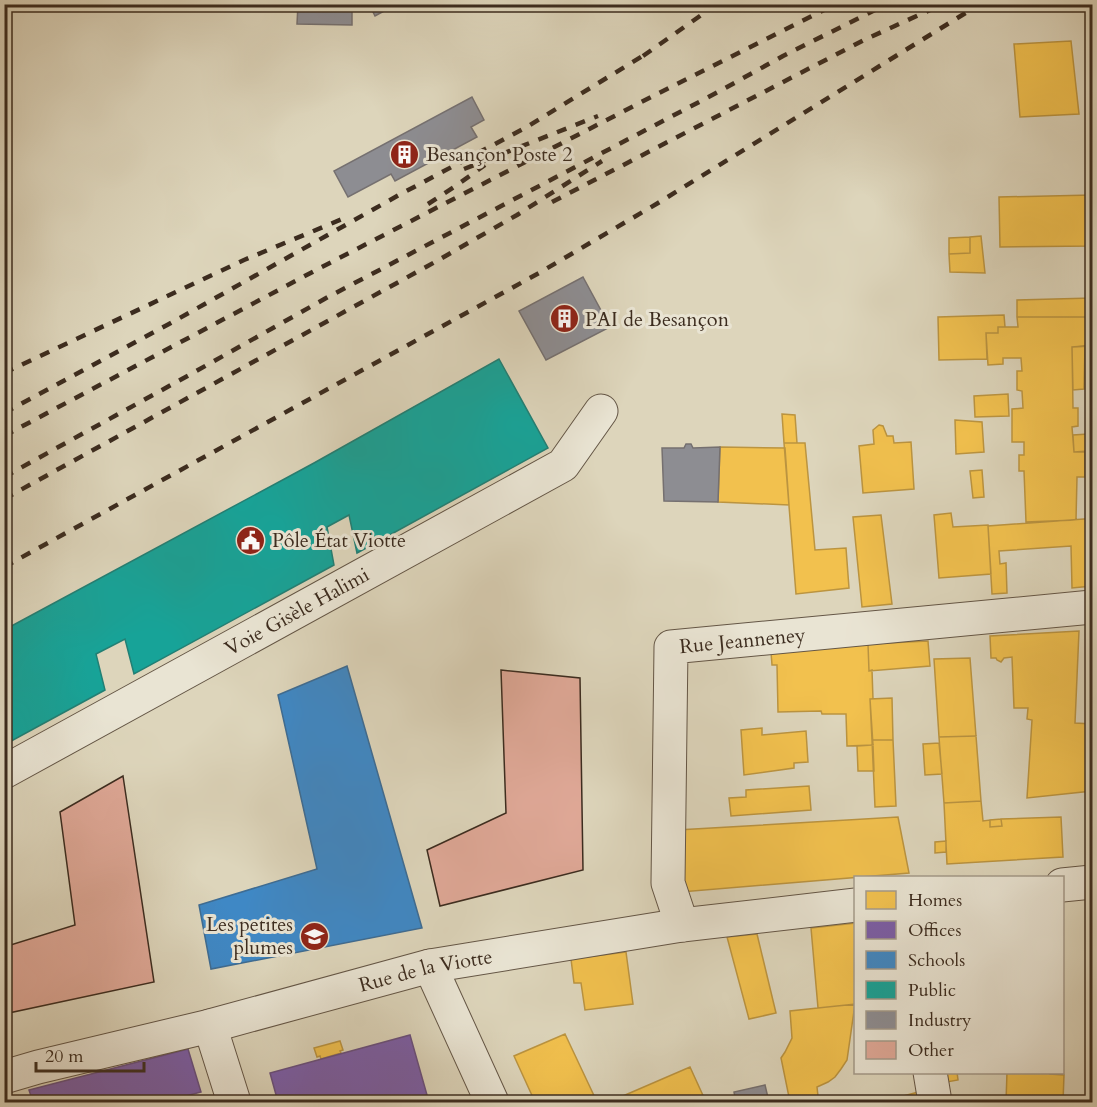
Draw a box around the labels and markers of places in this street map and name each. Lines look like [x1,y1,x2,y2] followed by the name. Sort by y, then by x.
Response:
[389,138,421,170] building icon: Besançon Poste 2
[426,141,572,168] place label: Besançon Poste 2
[548,303,580,335] building icon: PAI de Besançon
[585,306,730,333] place label: PAI de Besançon
[235,524,267,556] public building icon: Pôle État Viotte
[272,527,406,554] place label: Pôle État Viotte
[206,911,293,961] place label: Les petites plumes
[298,920,330,952] school or university icon: Les petites plumes

